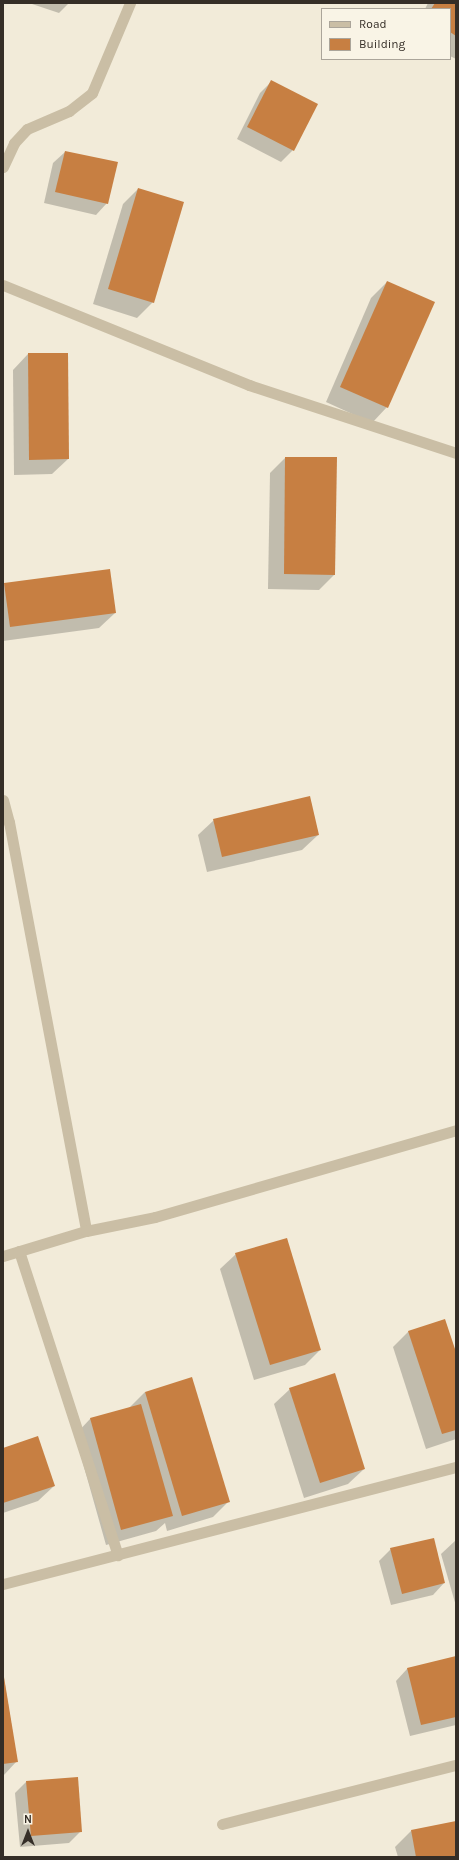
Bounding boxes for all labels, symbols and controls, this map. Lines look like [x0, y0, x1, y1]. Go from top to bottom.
legend [321, 8, 451, 60]
text: Road [359, 17, 387, 31]
text: Building [359, 37, 405, 51]
north arrow [8, 1812, 48, 1852]
text: N [24, 1813, 32, 1826]

